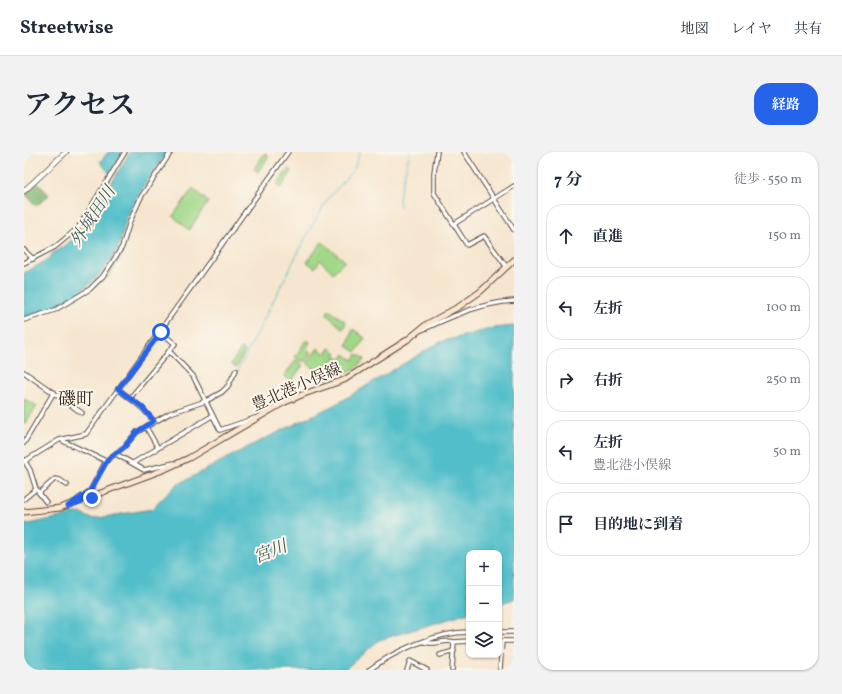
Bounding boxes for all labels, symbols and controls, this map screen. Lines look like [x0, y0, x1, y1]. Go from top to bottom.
text: Streetwise [20, 15, 113, 41]
text: 地図 [681, 20, 709, 39]
text: レイヤ [731, 20, 772, 39]
text: 共有 [794, 20, 822, 39]
button: 経路 [754, 83, 818, 125]
text: アクセス [24, 87, 135, 126]
text: 7 分 [554, 169, 583, 192]
text: 徒歩 · 550 m [734, 171, 802, 189]
water label: 外城田川 [65, 180, 123, 252]
icon: ahead [555, 225, 577, 247]
text: 直進 [593, 227, 623, 248]
text: 150 m [768, 227, 801, 245]
icon: left [555, 297, 577, 319]
text: 左折 [593, 299, 623, 320]
text: 100 m [766, 299, 801, 317]
route start [152, 323, 170, 341]
street label: 豊北港小俣線 [248, 358, 345, 417]
icon: right [555, 369, 577, 391]
text: 右折 [593, 371, 623, 392]
text: 250 m [766, 371, 801, 389]
district label: 磯町 [58, 388, 94, 413]
text: 左折 [593, 433, 623, 454]
icon: left [555, 441, 577, 463]
text: 50 m [773, 443, 801, 461]
text: 豊北港小俣線 [593, 457, 671, 475]
route end [83, 489, 101, 507]
icon: arrive [555, 513, 577, 535]
text: 目的地に到着 [593, 515, 683, 536]
water label: 宮川 [250, 535, 292, 569]
map controls [466, 550, 502, 658]
button: + [466, 550, 502, 586]
button: − [466, 586, 502, 622]
button: layers [466, 622, 502, 658]

